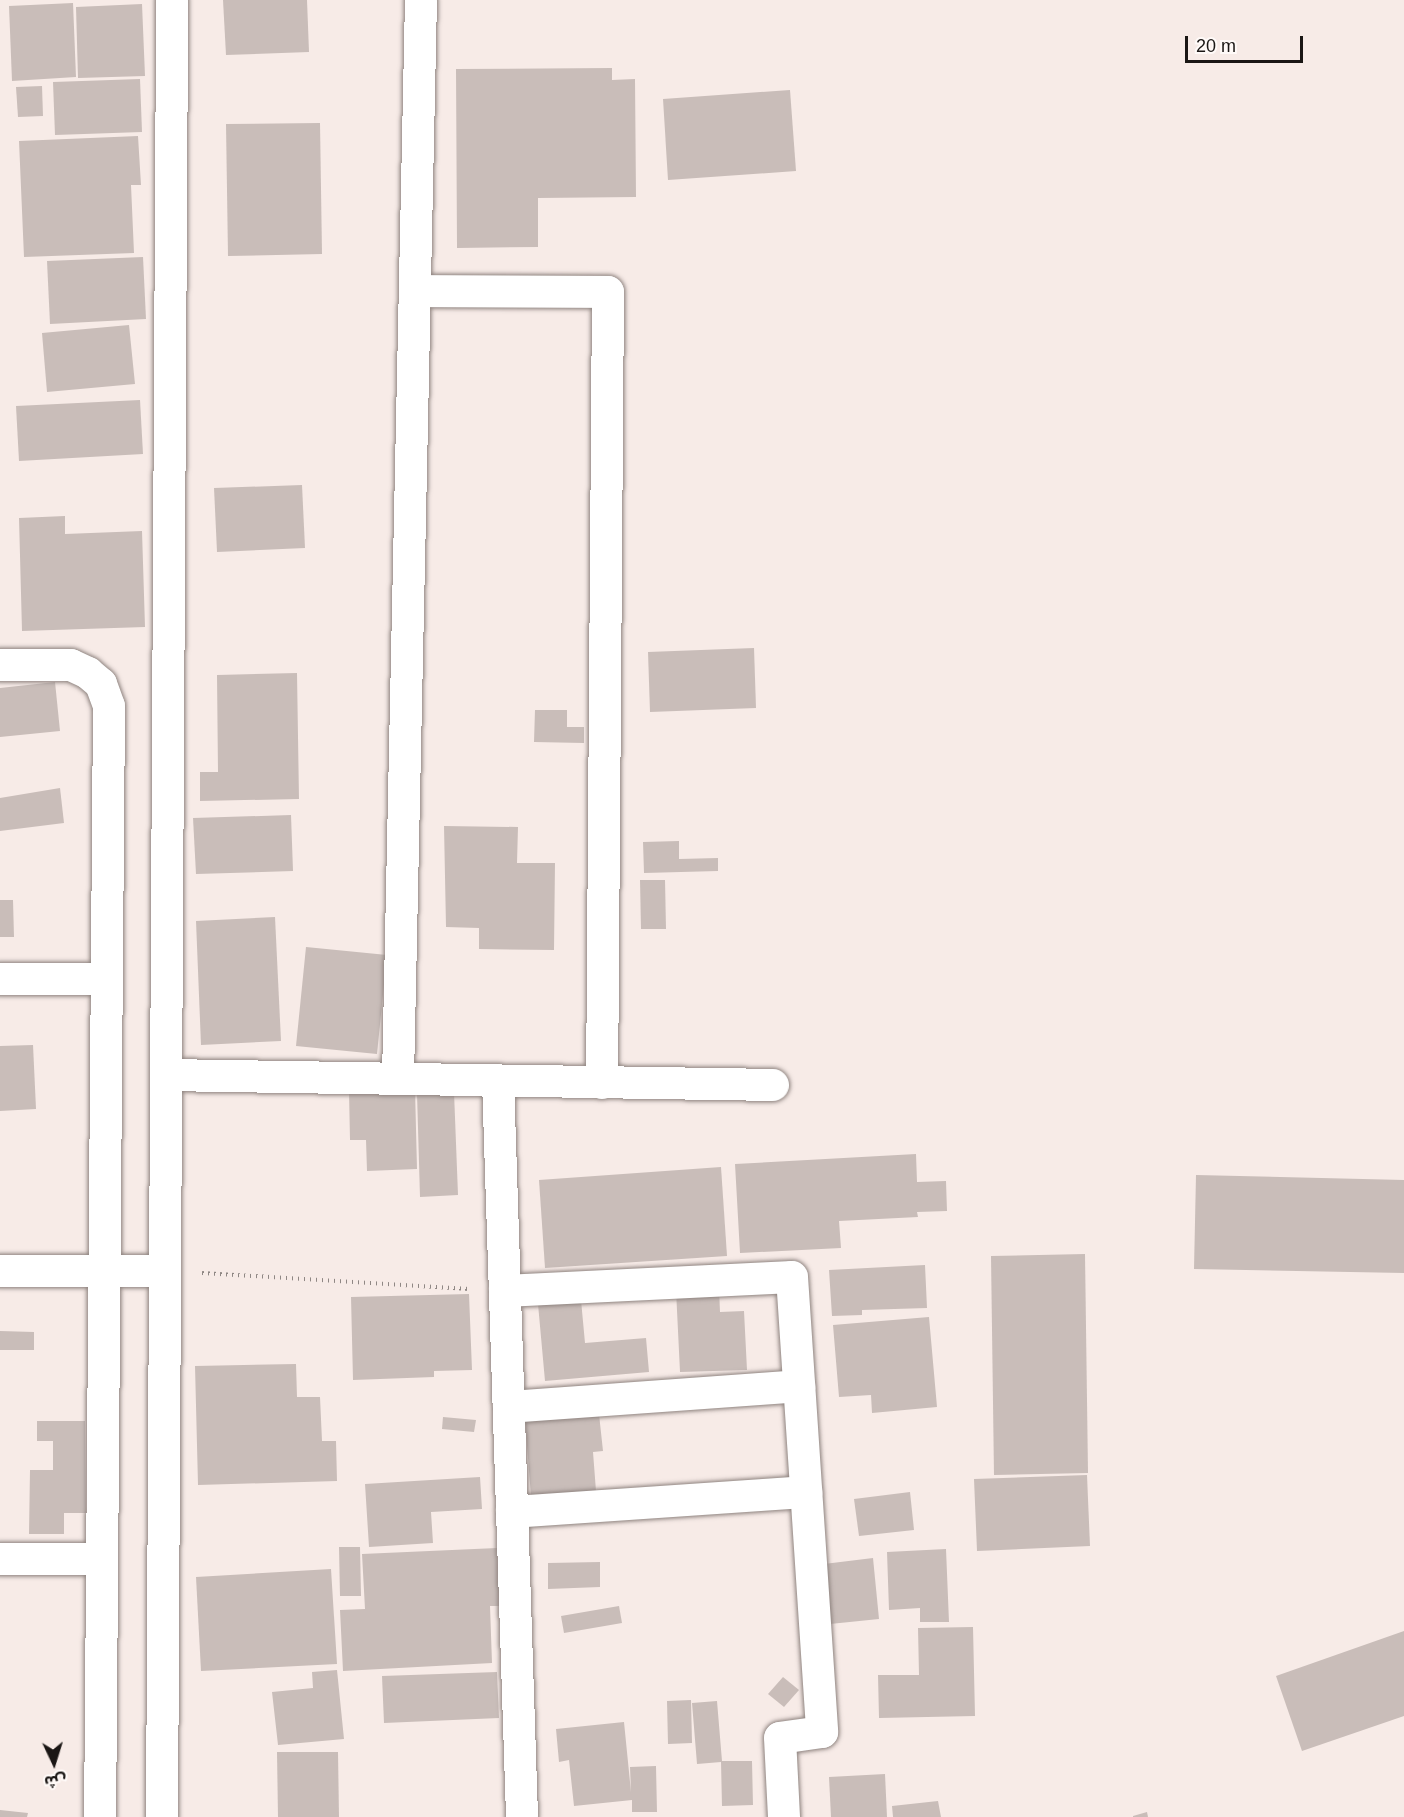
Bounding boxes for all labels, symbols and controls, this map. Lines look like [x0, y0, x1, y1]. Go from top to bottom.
scale bar [1188, 24, 1306, 62]
text: 20 m [1196, 36, 1236, 56]
north arrow [24, 1733, 84, 1793]
text: ش [44, 1772, 67, 1791]

